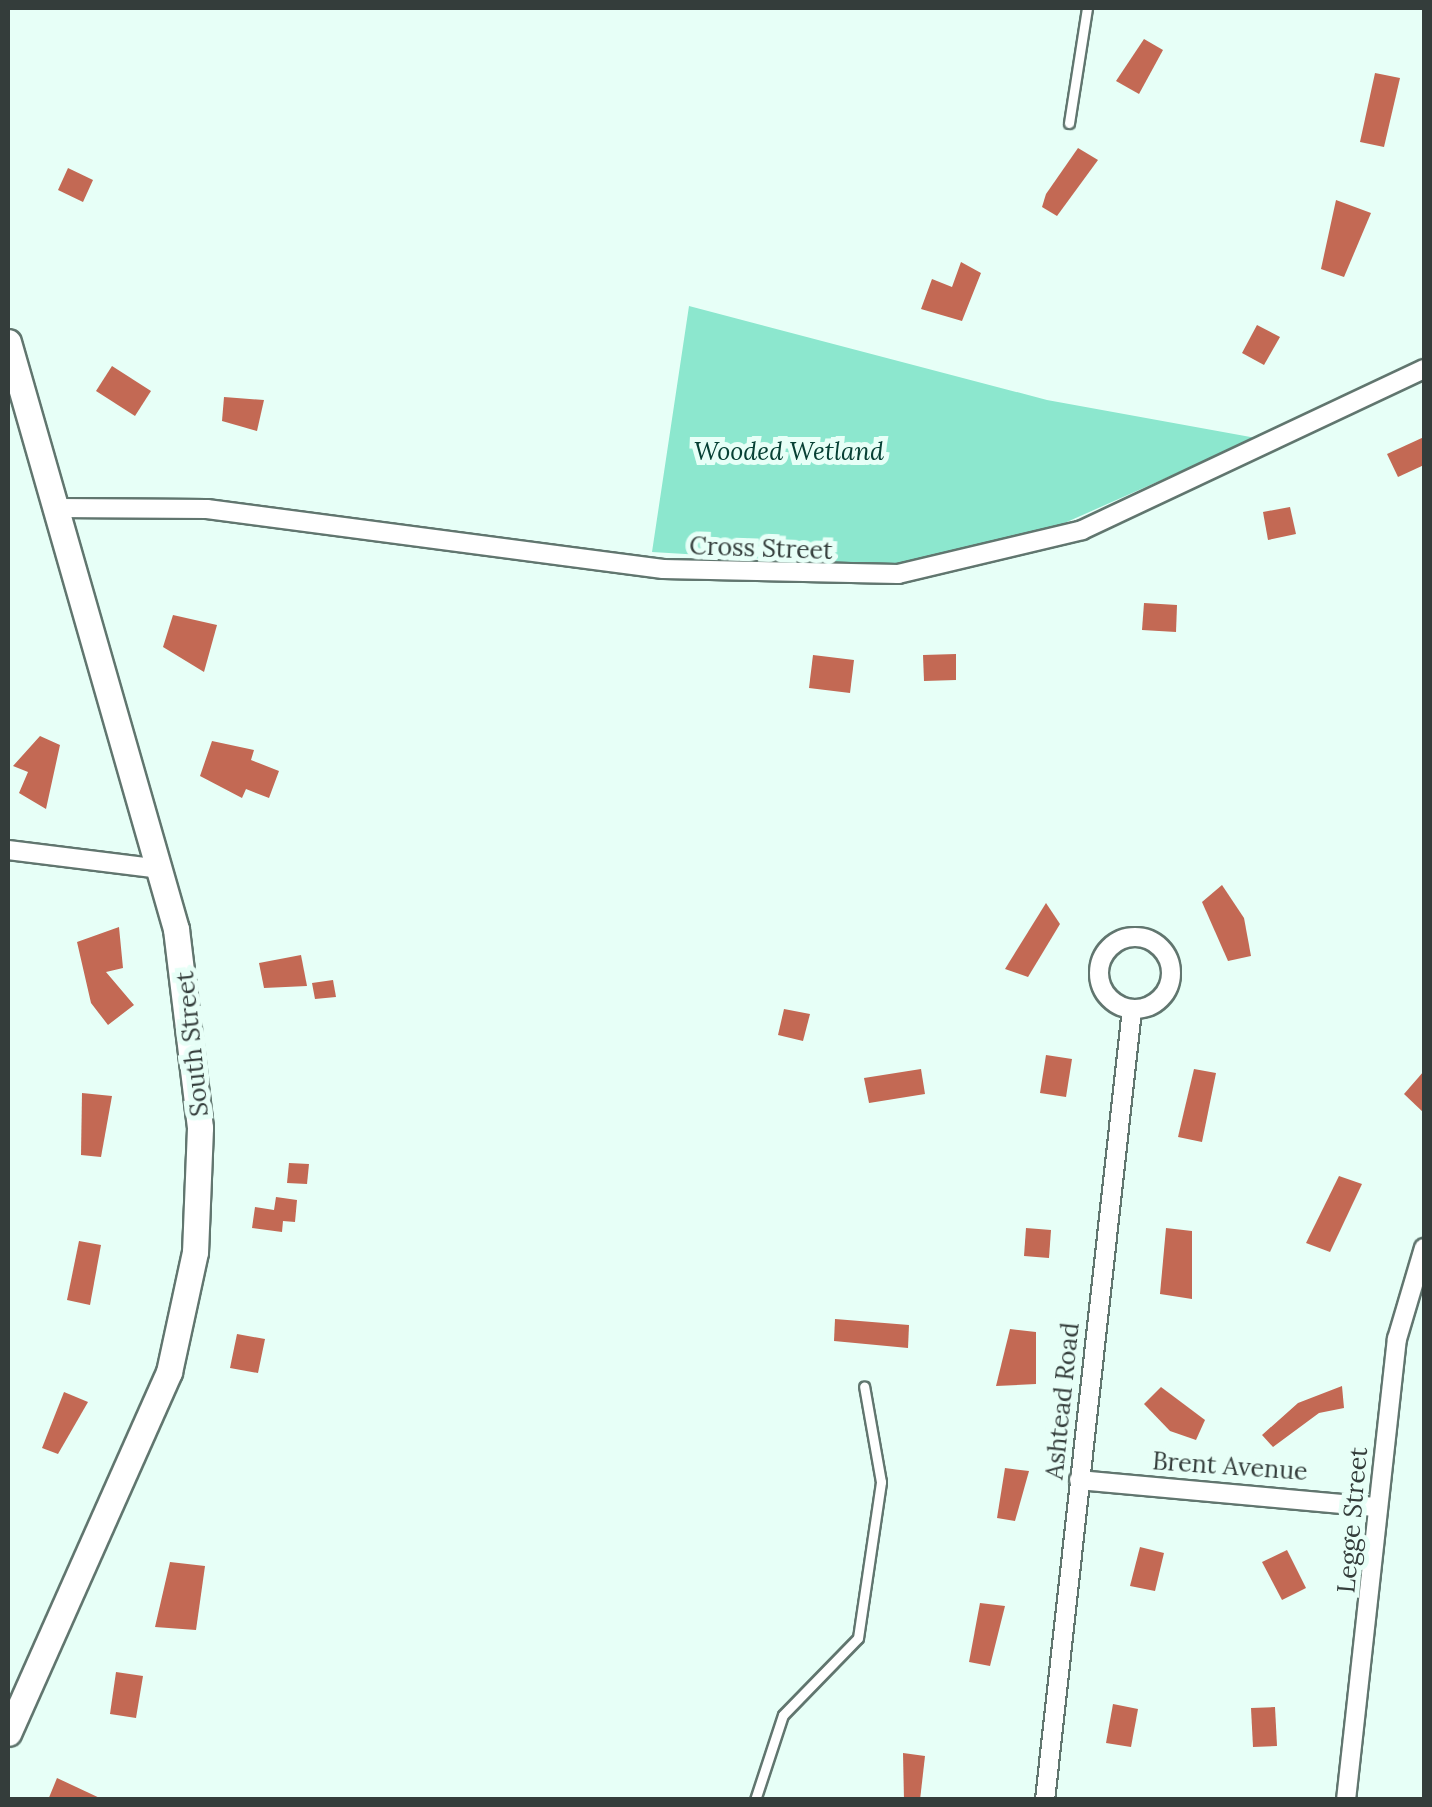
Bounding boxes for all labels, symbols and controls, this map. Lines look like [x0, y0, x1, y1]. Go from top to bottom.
park label: Wooded Wetland [694, 436, 884, 466]
street label: Cross Street [689, 531, 833, 565]
street label: South Street [169, 970, 215, 1118]
street label: Ashtead Road [1039, 1321, 1085, 1481]
street label: Brent Avenue [1151, 1446, 1309, 1486]
street label: Legge Street [1331, 1446, 1373, 1594]

